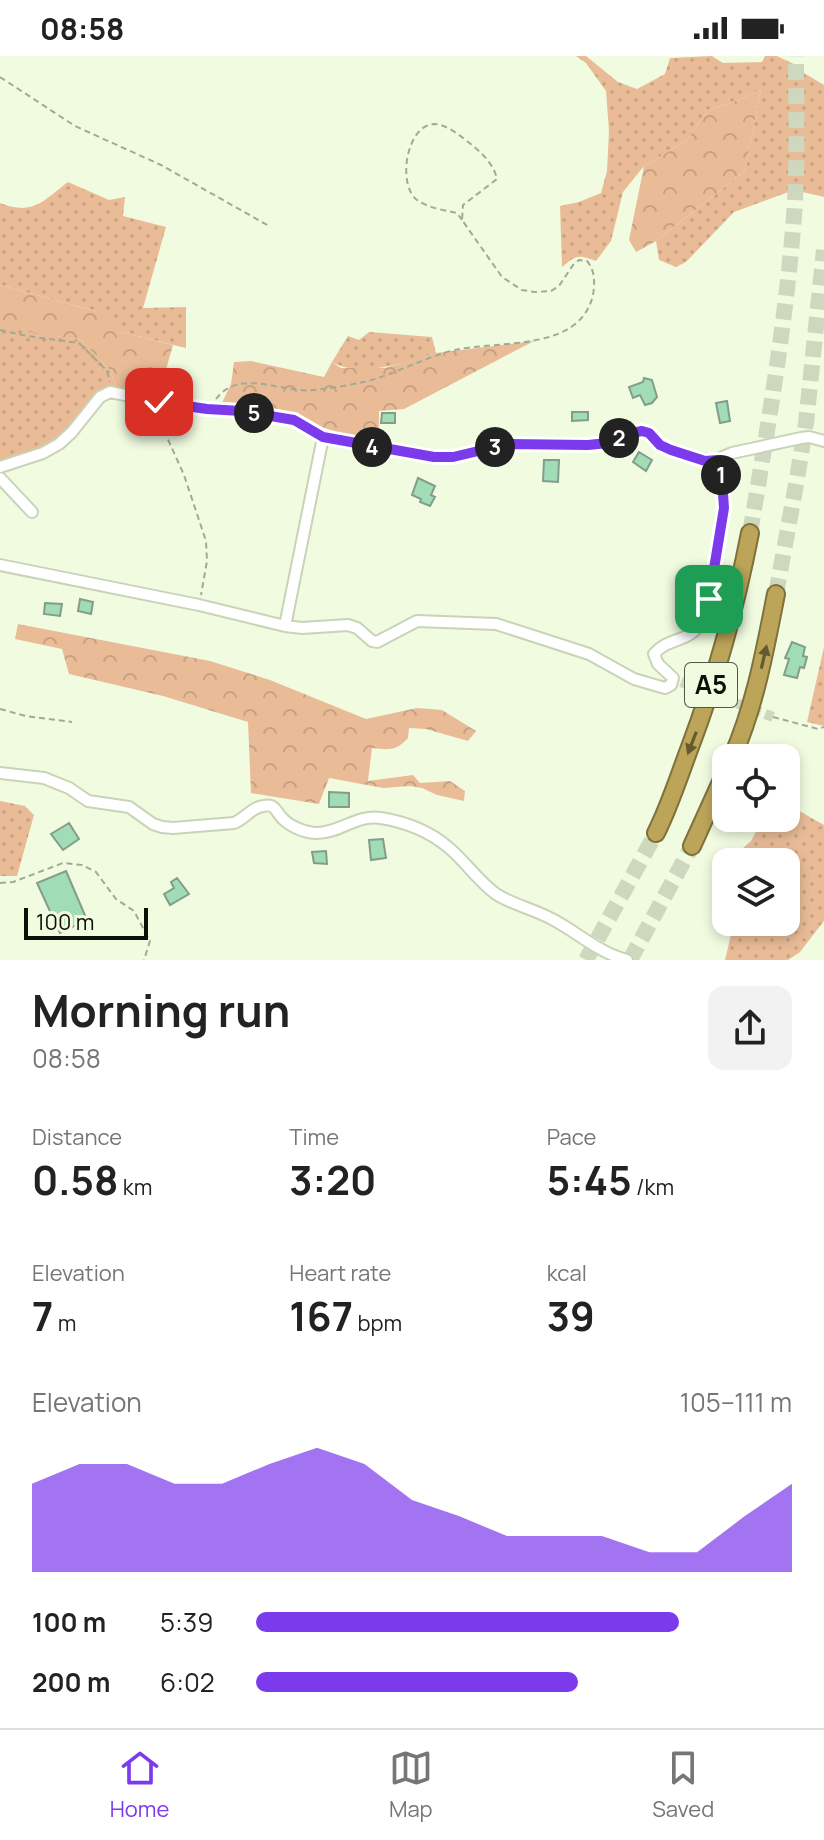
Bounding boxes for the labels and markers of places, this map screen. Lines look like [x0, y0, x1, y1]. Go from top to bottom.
pin [125, 368, 193, 436]
pin: 5 [234, 393, 274, 433]
pin: 2 [599, 418, 639, 458]
pin: 4 [352, 427, 392, 467]
pin: 3 [475, 427, 515, 467]
pin: 1 [701, 455, 741, 495]
pin [675, 565, 743, 633]

